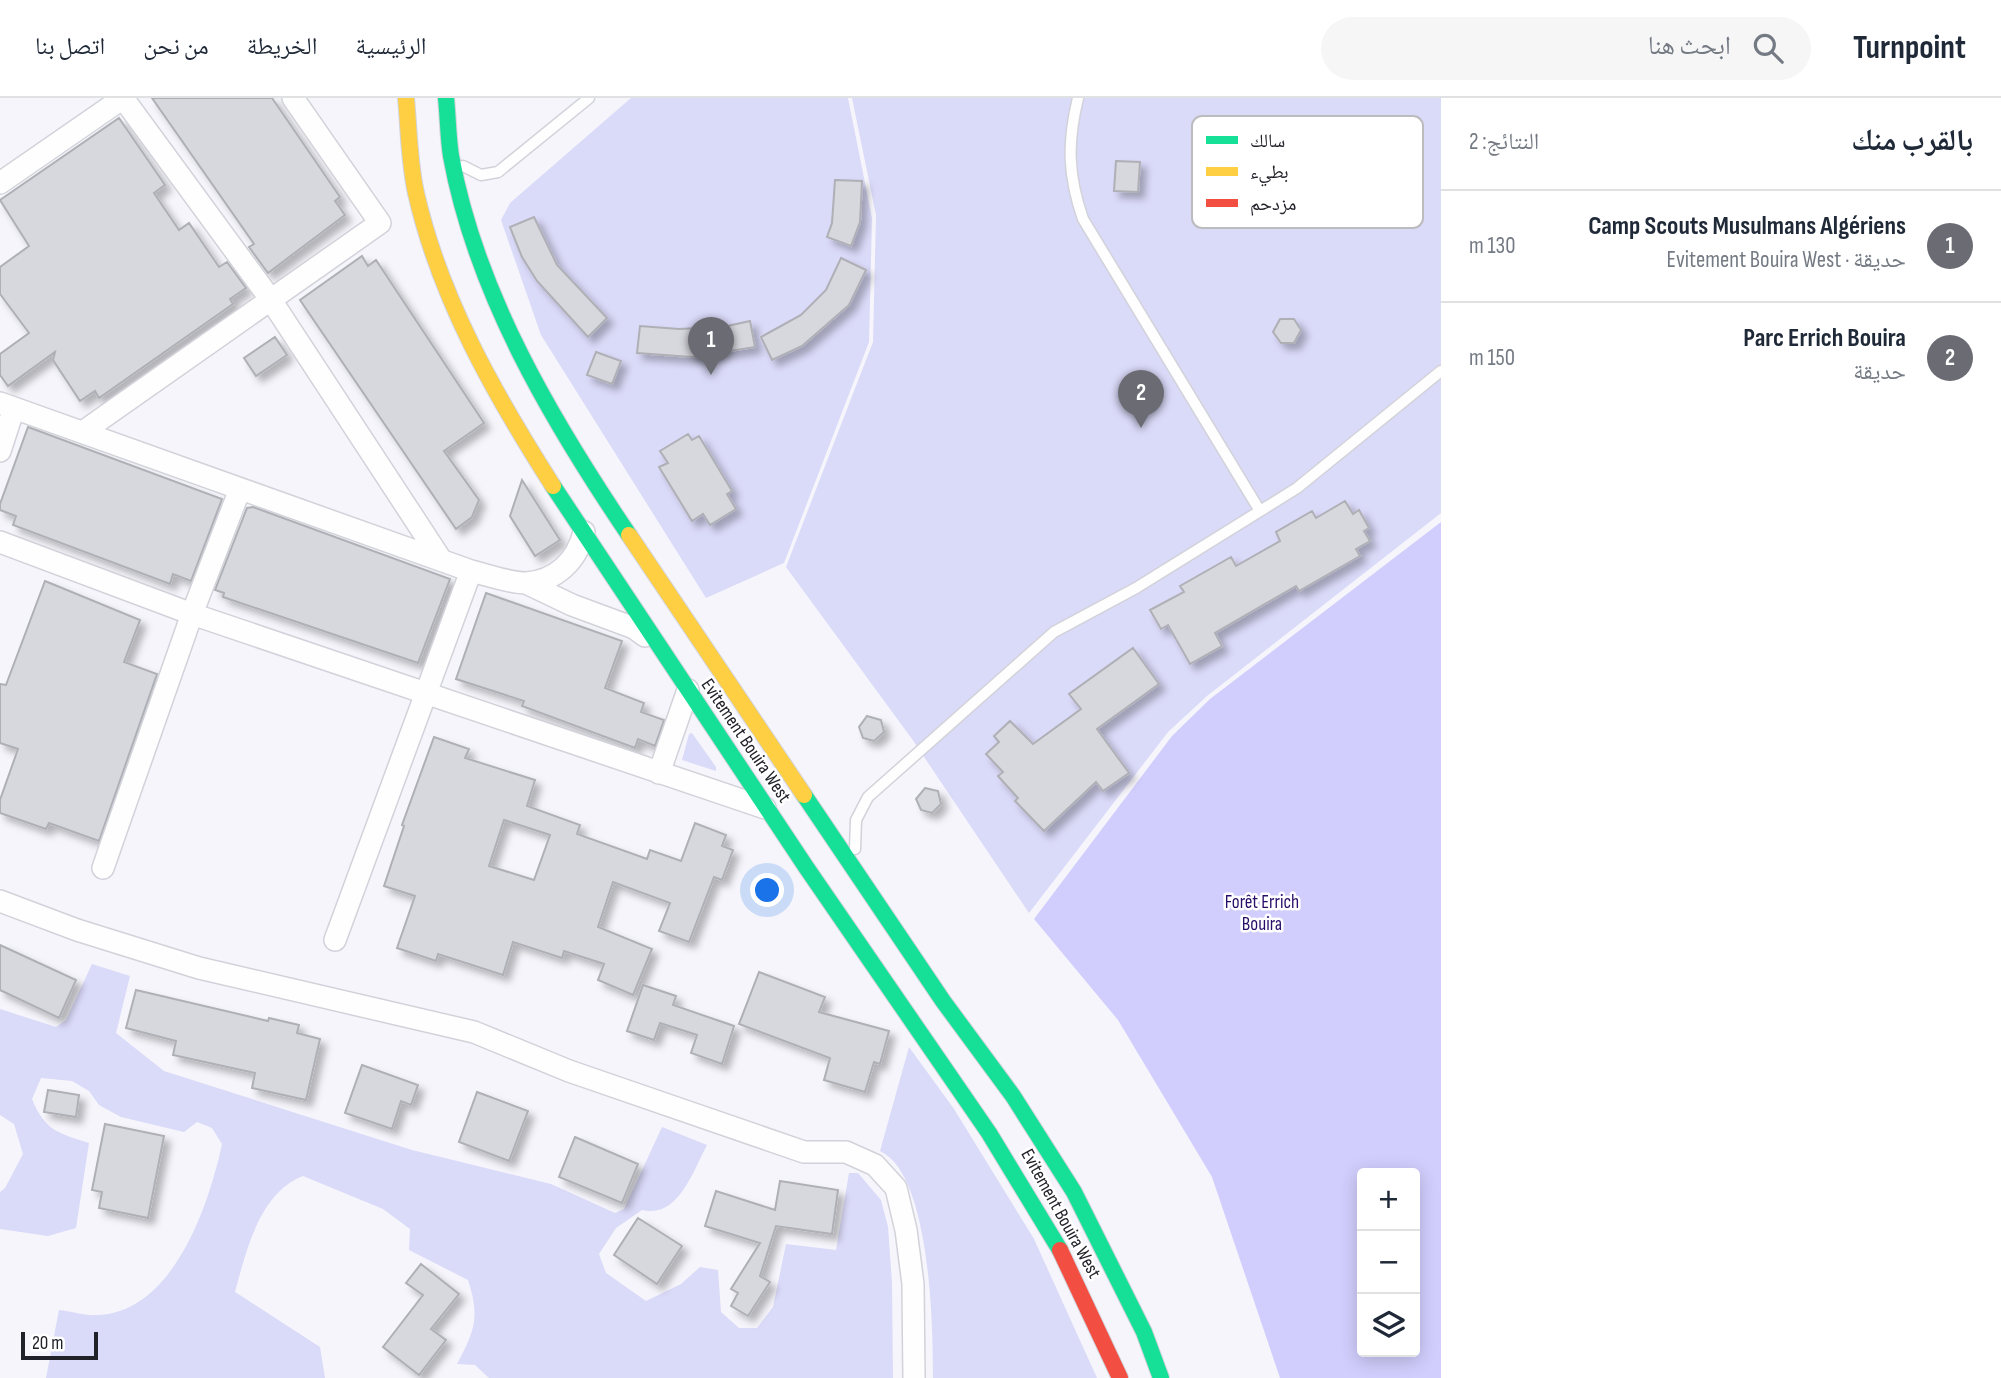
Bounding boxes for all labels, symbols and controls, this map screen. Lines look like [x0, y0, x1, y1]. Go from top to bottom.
search box [1321, 17, 1811, 80]
text: Turnpoint [1853, 28, 1966, 68]
icon: search [1749, 29, 1787, 67]
text: ابحث هنا [1648, 31, 1731, 62]
text: اتصل بنا [35, 32, 105, 61]
text: من نحن [143, 32, 209, 61]
text: الخريطة [247, 32, 317, 61]
text: الرئيسية [355, 32, 427, 61]
legend [1192, 116, 1423, 228]
text: بالقرب منك [1851, 123, 1973, 159]
text: النتائج: 2 [1469, 128, 1539, 156]
text: سالك [1250, 130, 1285, 153]
text: بطيء [1250, 161, 1289, 187]
text: مزدحم [1250, 193, 1296, 216]
text: Camp Scouts Musulmans Algériens [1588, 211, 1906, 242]
text: 130 m [1469, 232, 1515, 260]
text: 1 [1945, 232, 1955, 260]
text: حديقة · Evitement Bouira West [1666, 246, 1906, 274]
pin: 1 [688, 317, 734, 375]
text: Parc Errich Bouira [1743, 323, 1906, 354]
text: 150 m [1469, 344, 1515, 372]
text: 2 [1945, 344, 1955, 372]
text: حديقة [1853, 358, 1906, 386]
pin: 2 [1118, 370, 1164, 428]
street label: Evitement Bouira West [696, 675, 796, 807]
your location [750, 873, 784, 907]
park label: Forêt Errich Bouira [1225, 891, 1299, 936]
street label: Evitement Bouira West [1016, 1145, 1106, 1283]
map controls [1357, 1168, 1420, 1357]
button: + [1357, 1168, 1420, 1231]
button: − [1357, 1231, 1420, 1294]
button: layers [1357, 1294, 1420, 1357]
scale bar [21, 1329, 98, 1361]
text: 20 m [32, 1332, 64, 1355]

